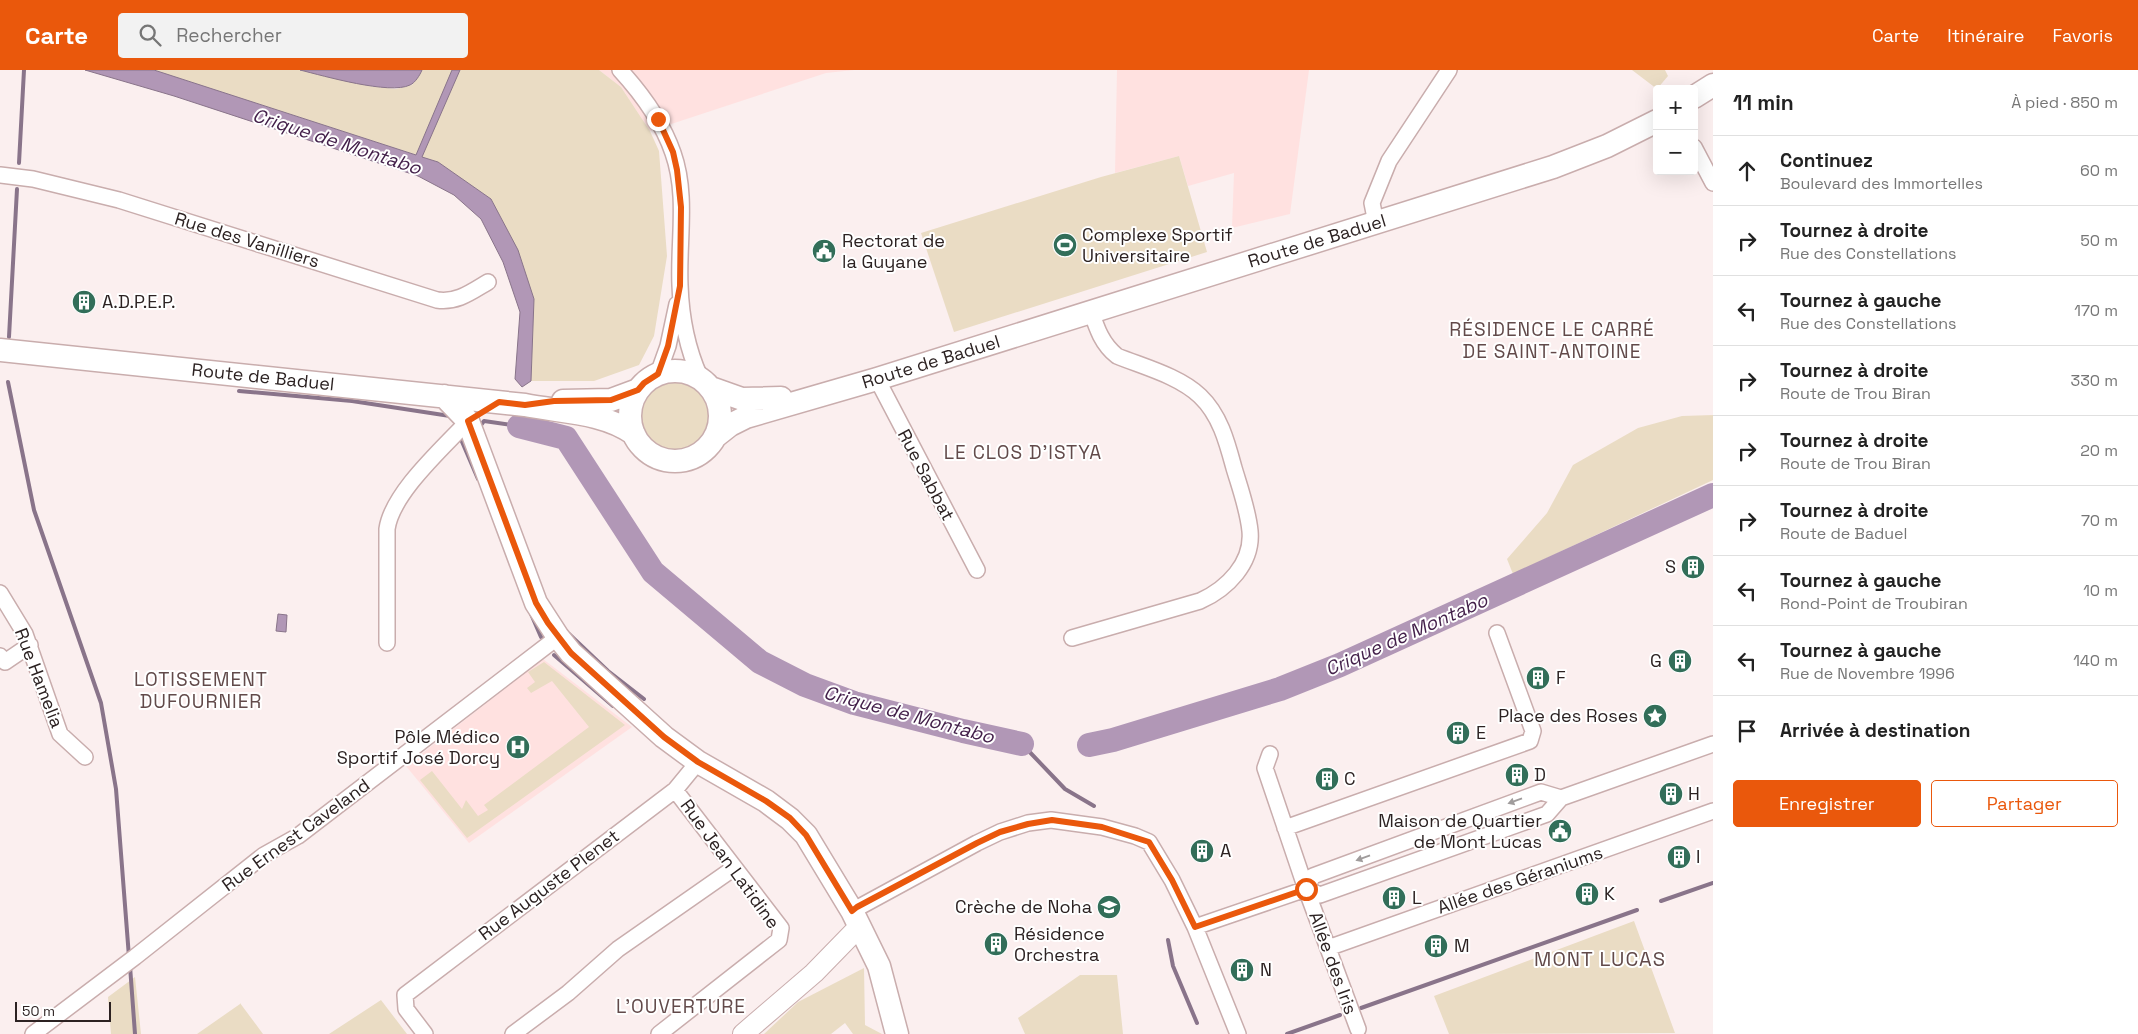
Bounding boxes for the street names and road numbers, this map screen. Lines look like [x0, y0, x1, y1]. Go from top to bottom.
street label: Rue des Vanilliers [172, 207, 322, 272]
street label: Route de Baduel [1245, 209, 1389, 272]
street label: Route de Baduel [859, 330, 1003, 393]
street label: Route de Baduel [191, 358, 336, 395]
street label: Rue Sabbat [893, 425, 960, 524]
street label: Rue Hamelia [10, 625, 69, 731]
street label: Rue Ernest Caveland [217, 773, 374, 896]
street label: Rue Jean Latidine [676, 794, 785, 933]
street label: Rue Auguste Plenet [474, 824, 624, 945]
street label: Allée des Géraniums [1434, 840, 1605, 919]
street label: Allée des Iris [1304, 908, 1363, 1017]

